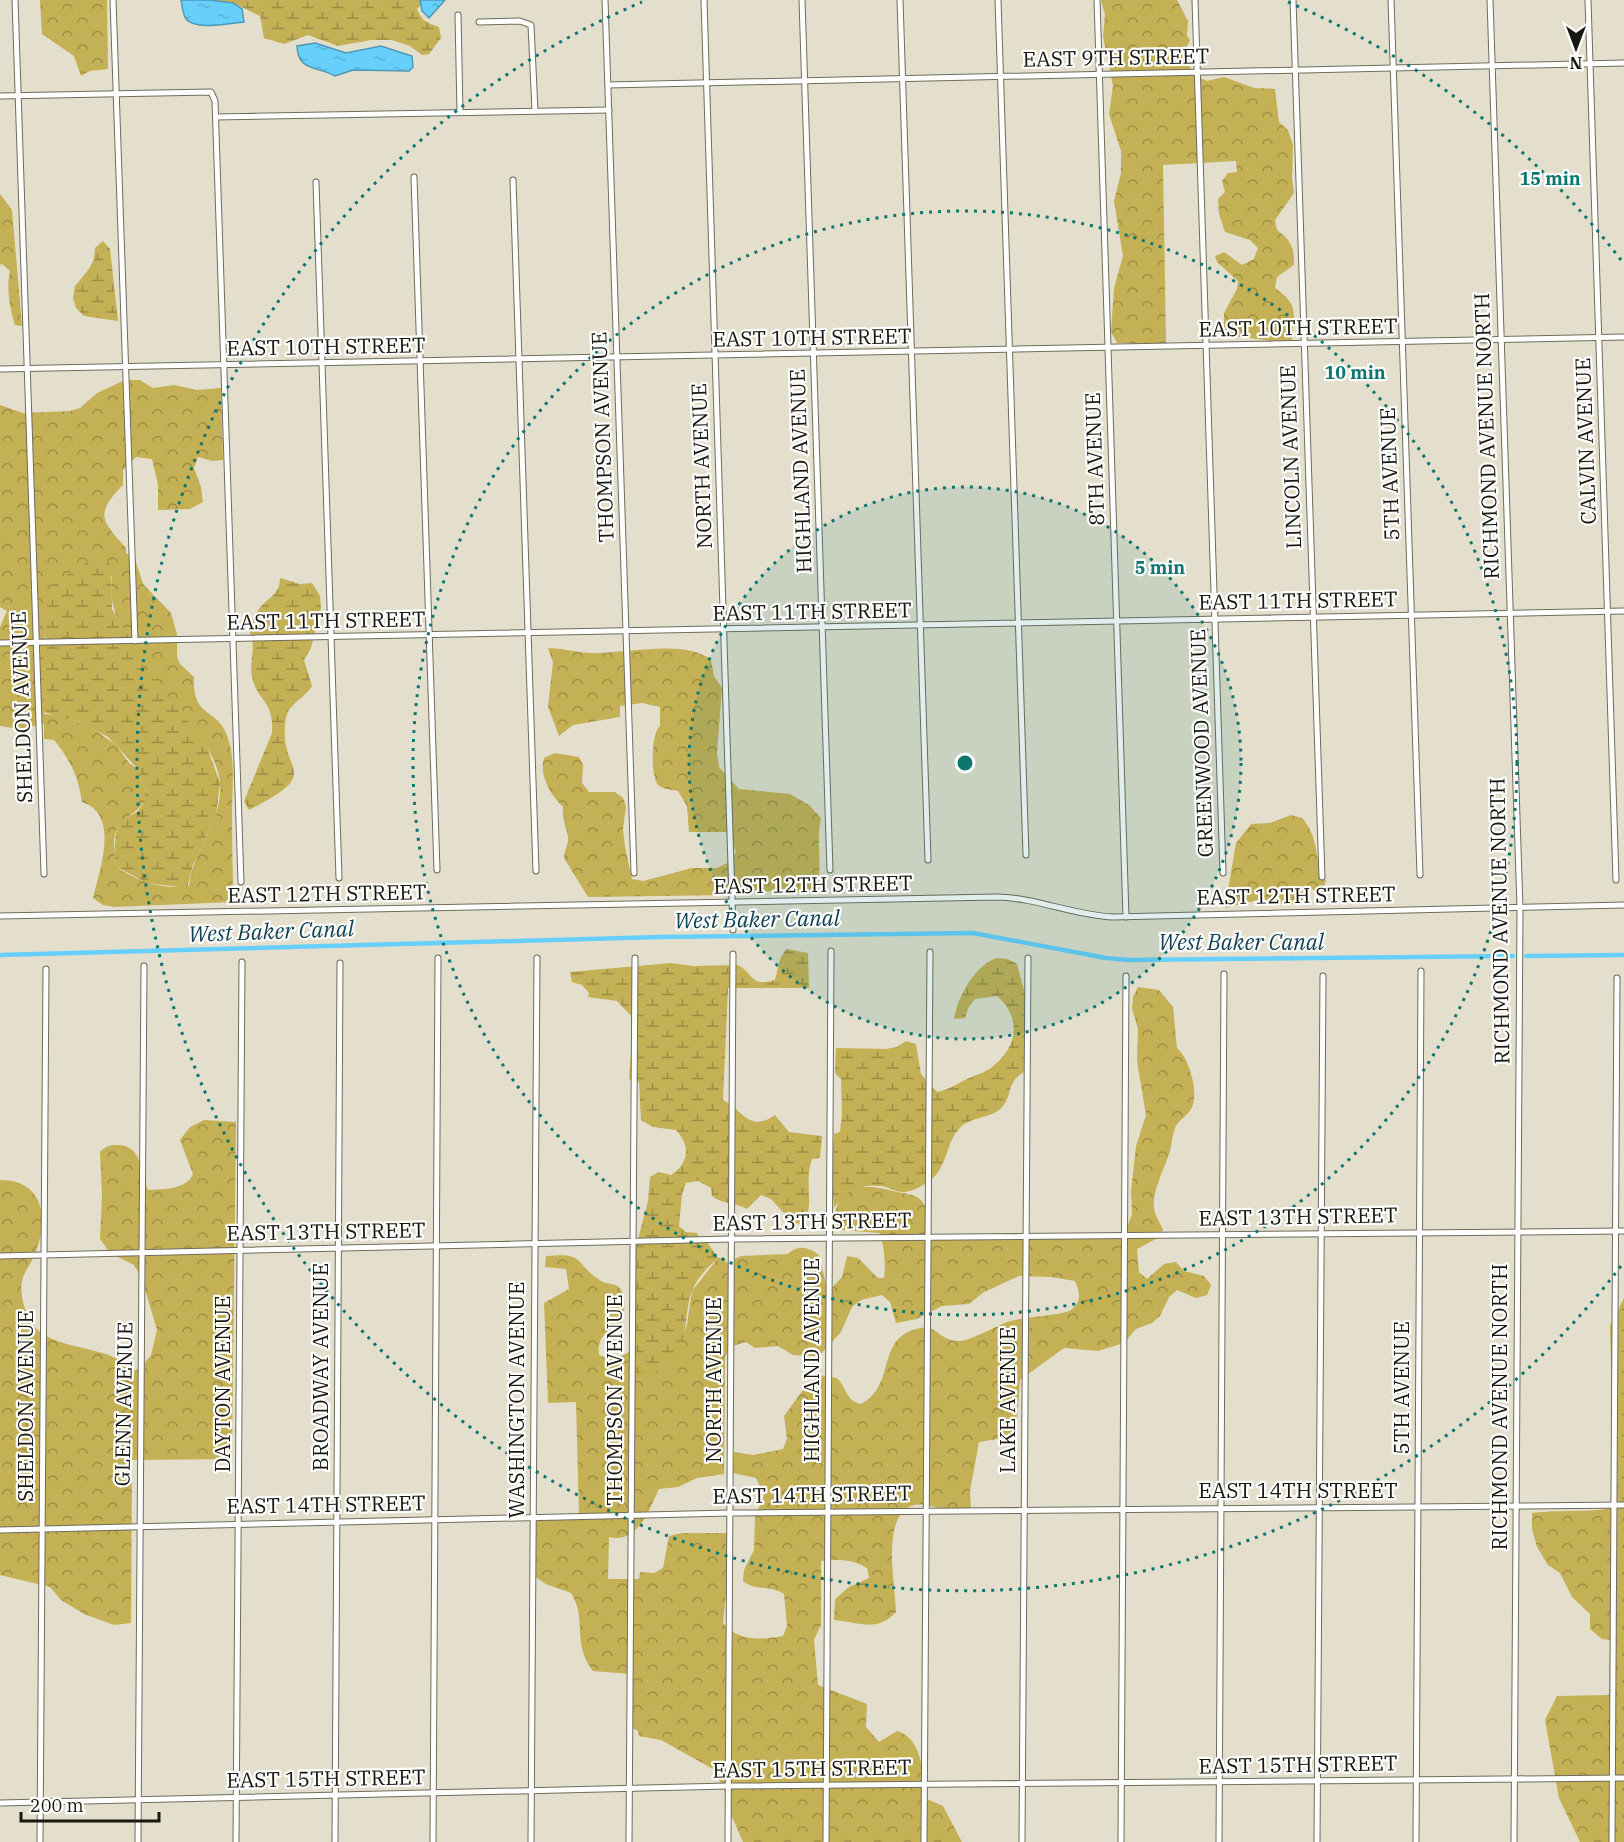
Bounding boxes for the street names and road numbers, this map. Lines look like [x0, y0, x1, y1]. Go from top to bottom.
street label: EAST 9TH STREET [1022, 41, 1210, 73]
street label: RICHMOND AVENUE NORTH [1467, 292, 1505, 580]
street label: EAST 10TH STREET [1198, 311, 1398, 343]
street label: EAST 10TH STREET [712, 321, 912, 353]
street label: EAST 10TH STREET [226, 330, 426, 362]
street label: THOMPSON AVENUE [584, 331, 620, 543]
street label: CALVIN AVENUE [1568, 357, 1602, 525]
street label: LINCOLN AVENUE [1273, 365, 1307, 550]
street label: HIGHLAND AVENUE [782, 368, 818, 574]
street label: NORTH AVENUE [684, 383, 718, 550]
street label: 8TH AVENUE [1078, 392, 1110, 526]
street label: 5TH AVENUE [1373, 407, 1405, 541]
street label: EAST 11TH STREET [1198, 584, 1398, 616]
street label: EAST 11TH STREET [712, 595, 912, 627]
street label: EAST 11TH STREET [226, 604, 426, 636]
street label: SHELDON AVENUE [4, 611, 38, 804]
street label: GREENWOOD AVENUE [1183, 628, 1219, 858]
street label: RICHMOND AVENUE NORTH [1482, 777, 1516, 1065]
street label: EAST 12TH STREET [713, 868, 913, 900]
street label: EAST 12TH STREET [227, 877, 427, 909]
street label: EAST 12TH STREET [1196, 879, 1396, 911]
street label: EAST 13TH STREET [1198, 1200, 1398, 1232]
street label: EAST 13TH STREET [712, 1205, 912, 1237]
street label: EAST 13TH STREET [226, 1215, 426, 1247]
street label: HIGHLAND AVENUE [797, 1258, 825, 1462]
street label: BROADWAY AVENUE [306, 1263, 334, 1471]
street label: RICHMOND AVENUE NORTH [1485, 1264, 1513, 1551]
street label: WASHINGTON AVENUE [502, 1282, 530, 1518]
street label: THOMPSON AVENUE [600, 1294, 628, 1506]
street label: DAYTON AVENUE [208, 1296, 236, 1472]
street label: NORTH AVENUE [699, 1297, 727, 1463]
street label: SHELDON AVENUE [11, 1310, 39, 1502]
street label: GLENN AVENUE [108, 1321, 138, 1487]
street label: 5TH AVENUE [1387, 1321, 1415, 1455]
street label: LAKE AVENUE [993, 1327, 1021, 1473]
street label: EAST 14TH STREET [1198, 1476, 1398, 1504]
street label: EAST 14TH STREET [712, 1478, 912, 1510]
street label: EAST 14TH STREET [226, 1488, 426, 1520]
street label: EAST 15TH STREET [1198, 1748, 1398, 1780]
street label: EAST 15TH STREET [712, 1752, 912, 1784]
street label: EAST 15TH STREET [226, 1762, 426, 1794]

